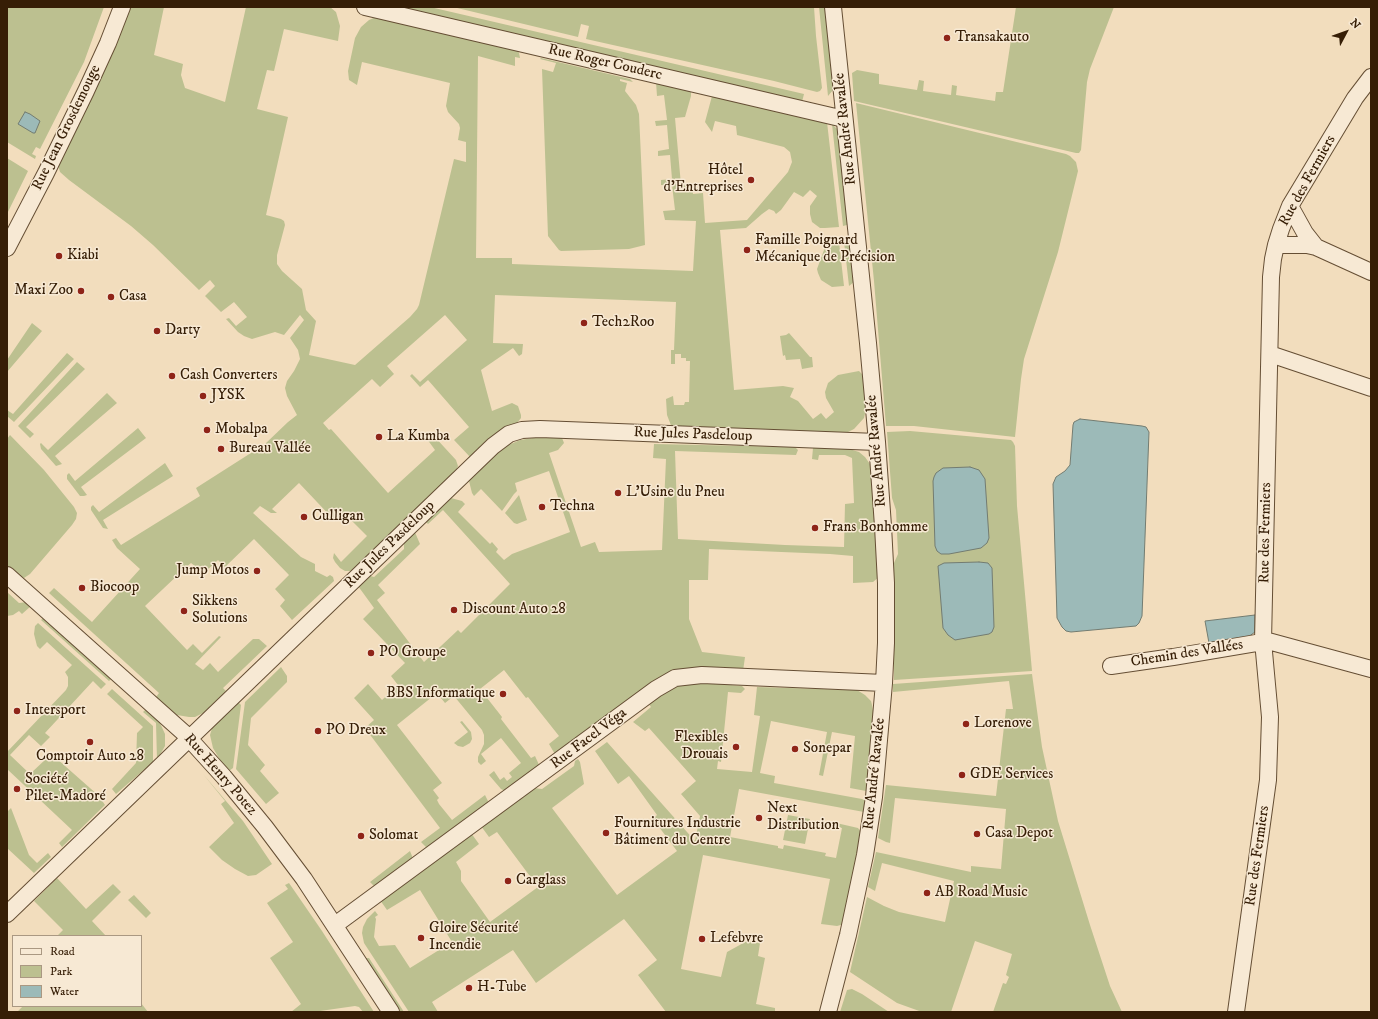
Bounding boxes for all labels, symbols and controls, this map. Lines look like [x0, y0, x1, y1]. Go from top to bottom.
north arrow [1326, 12, 1366, 52]
text: N [1347, 16, 1363, 32]
place label: Transakauto [955, 29, 1029, 47]
marker: Transakauto [942, 33, 952, 43]
street label: Rue Roger Couderc [546, 41, 664, 85]
street label: Rue Jean Grosdemouge [29, 62, 105, 194]
street label: Rue André Ravalée [831, 72, 861, 186]
street label: Rue des Fermiers [1276, 132, 1340, 230]
place label: Hôtel d'Entreprises [664, 162, 743, 197]
marker: Hôtel d'Entreprises [746, 175, 756, 185]
place label: Famille Poignard Mécanique de Précision [755, 232, 895, 267]
marker: Famille Poignard Mécanique de Précision [742, 245, 752, 255]
place label: Kiabi [67, 247, 99, 265]
marker: Kiabi [54, 251, 64, 261]
place label: Maxi Zoo [14, 282, 73, 300]
marker: Maxi Zoo [76, 286, 86, 296]
place label: Casa [119, 288, 147, 306]
marker: Casa [106, 292, 116, 302]
place label: Tech2Roo [592, 314, 654, 332]
marker: Tech2Roo [579, 318, 589, 328]
place label: Darty [165, 322, 200, 340]
marker: Darty [152, 326, 162, 336]
place label: Cash Converters [180, 367, 277, 385]
marker: Cash Converters [167, 371, 177, 381]
place label: JYSK [211, 387, 245, 405]
marker: JYSK [198, 391, 208, 401]
street label: Rue André Ravalée [863, 394, 891, 508]
place label: Mobalpa [215, 421, 268, 439]
street label: Rue Jules Pasdeloup [633, 424, 753, 446]
marker: Mobalpa [202, 425, 212, 435]
place label: La Kumba [387, 428, 450, 446]
marker: La Kumba [374, 432, 384, 442]
place label: Bureau Vallée [229, 440, 311, 458]
marker: Bureau Vallée [216, 444, 226, 454]
street label: Rue des Fermiers [1256, 482, 1276, 584]
place label: L'Usine du Pneu [626, 484, 725, 502]
marker: L'Usine du Pneu [613, 488, 623, 498]
street label: Rue Jules Pasdeloup [341, 497, 439, 593]
place label: Techna [550, 498, 595, 516]
marker: Techna [537, 502, 547, 512]
place label: Culligan [312, 508, 364, 526]
marker: Culligan [299, 512, 309, 522]
place label: Frans Bonhomme [823, 519, 928, 537]
marker: Frans Bonhomme [810, 523, 820, 533]
place label: Jump Motos [176, 562, 249, 580]
marker: Jump Motos [252, 566, 262, 576]
place label: Biocoop [90, 579, 139, 597]
marker: Biocoop [77, 583, 87, 593]
place label: Sikkens Solutions [192, 593, 248, 628]
place label: Discount Auto 28 [462, 601, 566, 619]
marker: Discount Auto 28 [449, 605, 459, 615]
marker: Sikkens Solutions [179, 606, 189, 616]
street label: Chemin des Vallées [1130, 636, 1244, 672]
place label: PO Groupe [379, 644, 446, 662]
marker: PO Groupe [366, 648, 376, 658]
place label: BBS Informatique [386, 685, 495, 703]
marker: BBS Informatique [498, 689, 508, 699]
place label: Intersport [25, 702, 86, 720]
street label: Rue Facel Véga [547, 705, 631, 773]
marker: Intersport [12, 706, 22, 716]
place label: Lorenove [974, 715, 1032, 733]
street label: Rue André Ravalée [860, 717, 890, 831]
marker: Lorenove [961, 719, 971, 729]
place label: PO Dreux [326, 722, 386, 740]
marker: PO Dreux [313, 726, 323, 736]
place label: Flexibles Drouais [674, 729, 728, 764]
street label: Rue Henry Potez [180, 731, 260, 819]
marker: Comptoir Auto 28 [85, 737, 95, 747]
place label: Sonepar [803, 740, 852, 758]
marker: Flexibles Drouais [731, 742, 741, 752]
marker: Sonepar [790, 744, 800, 754]
place label: Comptoir Auto 28 [36, 748, 144, 766]
place label: GDE Services [970, 766, 1053, 784]
marker: GDE Services [957, 770, 967, 780]
place label: Société Pilet-Madoré [25, 771, 106, 806]
marker: Société Pilet-Madoré [12, 784, 22, 794]
place label: Next Distribution [767, 800, 839, 835]
street label: Rue des Fermiers [1242, 805, 1274, 907]
marker: Next Distribution [754, 813, 764, 823]
place label: Fournitures Industrie Bâtiment du Centre [614, 815, 741, 850]
place label: Casa Depot [985, 825, 1053, 843]
place label: Solomat [369, 827, 418, 845]
marker: Fournitures Industrie Bâtiment du Centre [601, 828, 611, 838]
marker: Casa Depot [972, 829, 982, 839]
marker: Solomat [356, 831, 366, 841]
place label: Carglass [516, 872, 566, 890]
marker: Carglass [503, 876, 513, 886]
place label: AB Road Music [935, 884, 1028, 902]
marker: AB Road Music [922, 888, 932, 898]
place label: Gloire Sécurité Incendie [429, 920, 518, 955]
place label: Lefebvre [710, 930, 763, 948]
marker: Gloire Sécurité Incendie [416, 933, 426, 943]
marker: Lefebvre [697, 934, 707, 944]
legend [12, 935, 142, 1007]
text: Road [50, 944, 75, 959]
text: Park [50, 964, 72, 979]
place label: H-Tube [477, 979, 526, 997]
marker: H-Tube [464, 983, 474, 993]
text: Water [50, 984, 79, 999]

